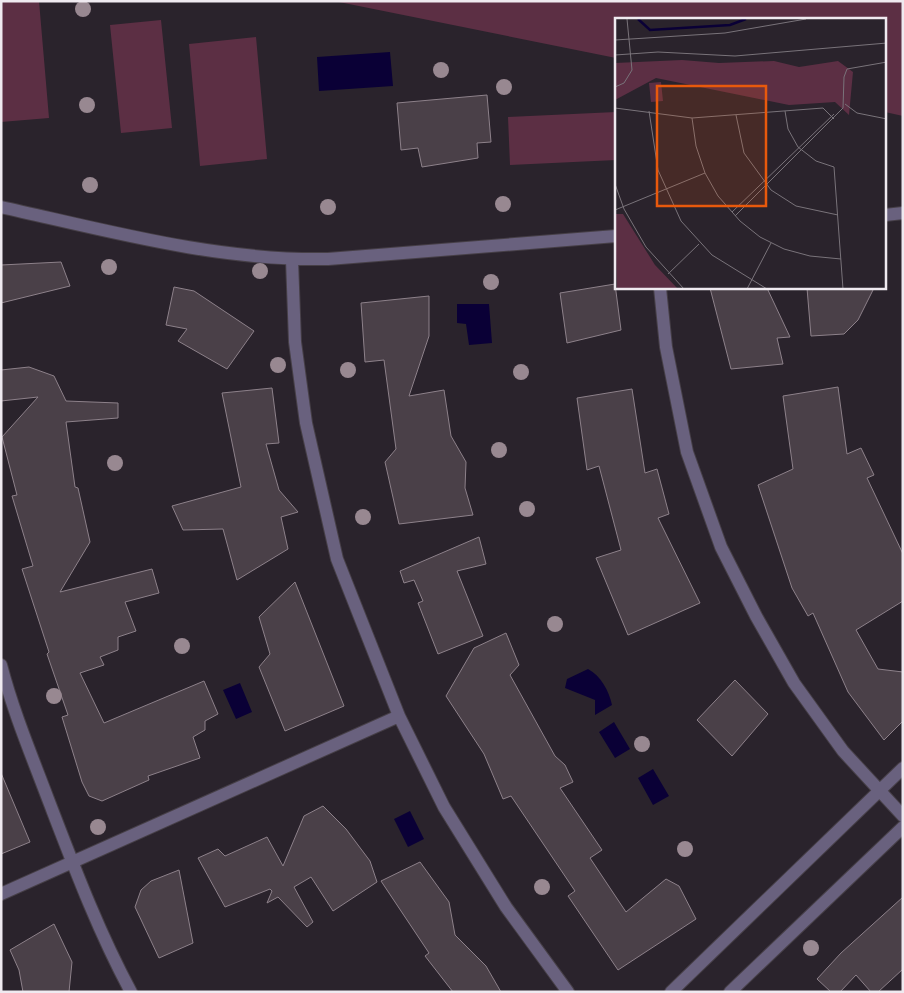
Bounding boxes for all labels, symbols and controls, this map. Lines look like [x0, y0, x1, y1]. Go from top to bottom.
inset map [615, 18, 886, 289]

